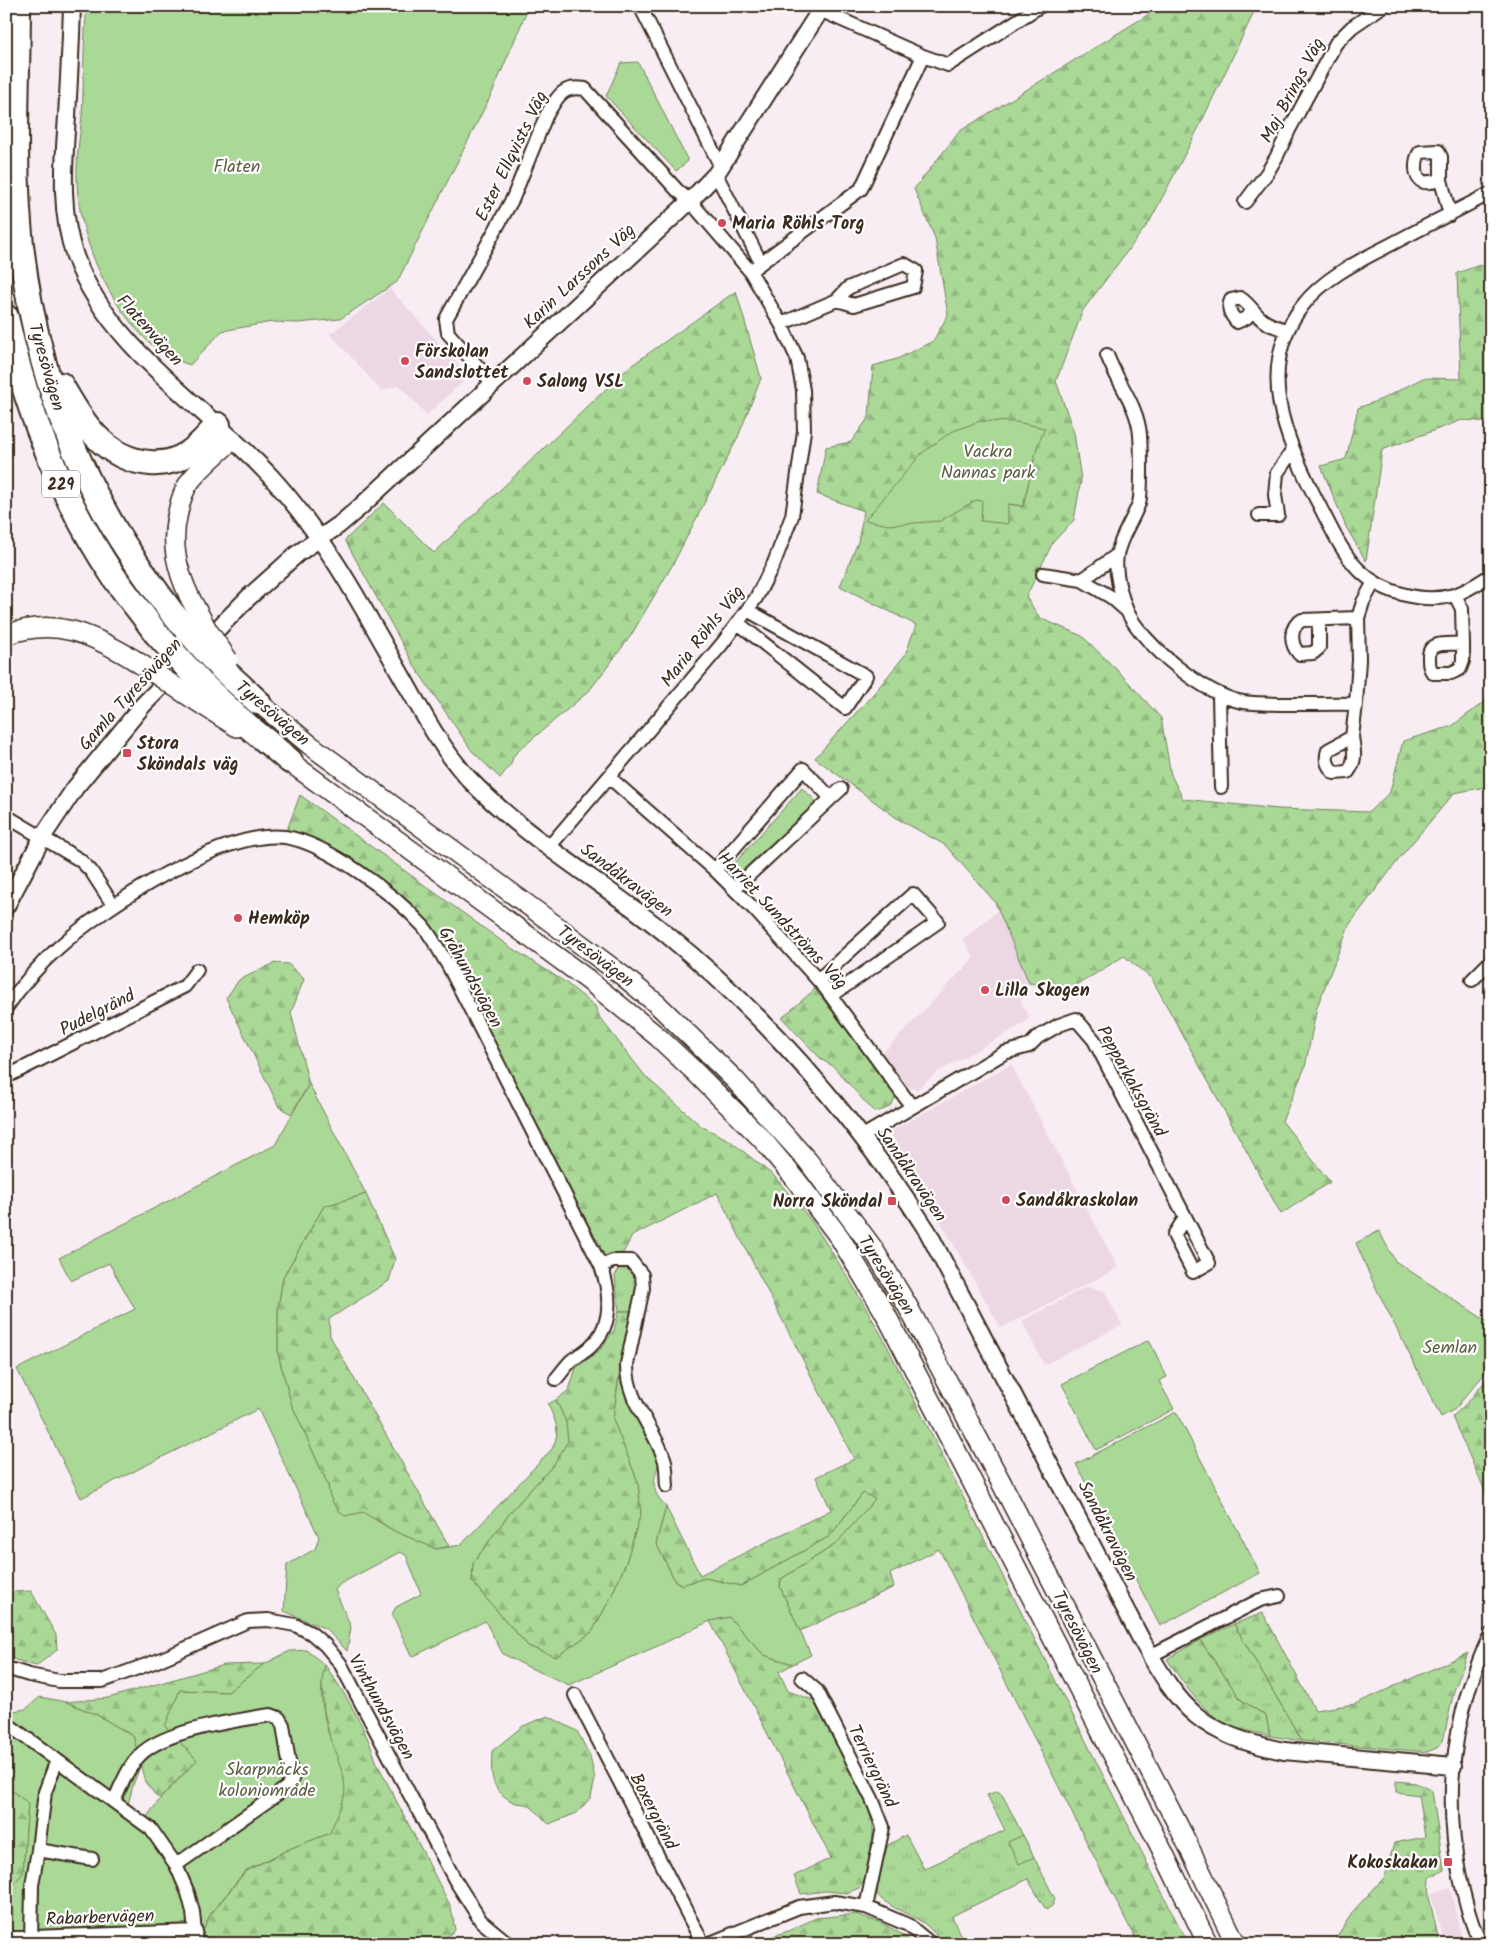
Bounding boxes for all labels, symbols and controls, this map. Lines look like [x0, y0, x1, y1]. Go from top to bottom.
street label: Maj Brings Väg [1253, 33, 1333, 149]
street label: Ester Ellqvists Väg [468, 86, 557, 227]
park label: Flaten [214, 153, 260, 182]
place label: Maria Röhls Torg [732, 210, 864, 239]
street label: Karin Larssons Väg [517, 217, 643, 337]
marker: Maria Röhls Torg [716, 217, 728, 229]
street label: Flatenvägen [108, 288, 190, 374]
street label: Tyresövägen [19, 320, 72, 415]
place label: Förskolan Sandslottet [415, 338, 509, 388]
marker: Förskolan Sandslottet [399, 355, 411, 367]
place label: Salong VSL [537, 368, 624, 397]
marker: Salong VSL [521, 375, 533, 387]
park label: Vackra Nannas park [941, 438, 1036, 488]
road number: 229 [42, 470, 80, 498]
street label: Maria Röhls Väg [654, 580, 752, 694]
street label: Gamla Tyresövägen [72, 632, 190, 758]
street label: Tyresövägen [228, 674, 316, 754]
place label: Stora Sköndals väg [137, 730, 239, 780]
marker: Stora Sköndals väg [121, 747, 133, 759]
street label: Sandåkravägen [573, 836, 679, 926]
street label: Harriet Sundströms Väg [710, 845, 854, 997]
place label: Hemköp [248, 905, 310, 934]
marker: Hemköp [232, 912, 244, 924]
street label: Tyresövägen [550, 918, 640, 996]
street label: Gråhundsvägen [430, 922, 510, 1034]
place label: Lilla Skogen [995, 977, 1090, 1006]
street label: Pudelgränd [55, 981, 141, 1045]
marker: Lilla Skogen [979, 984, 991, 996]
street label: Pepparkaksgränd [1088, 1020, 1174, 1144]
street label: Sandåkravägen [868, 1121, 954, 1229]
place label: Sandåkraskolan [1016, 1187, 1138, 1216]
place label: Norra Sköndal [773, 1188, 882, 1217]
marker: Sandåkraskolan [1000, 1194, 1012, 1206]
marker: Norra Sköndal [886, 1195, 898, 1207]
street label: Tyresövägen [850, 1230, 922, 1322]
park label: Semlan [1423, 1334, 1477, 1363]
street label: Sandåkravägen [1069, 1476, 1145, 1587]
street label: Tyresövägen [1043, 1586, 1110, 1679]
street label: Vinthundsvägen [340, 1649, 422, 1766]
street label: Terriergränd [839, 1720, 905, 1814]
park label: Skarpnäcks koloniområde [218, 1756, 316, 1806]
street label: Boxergränd [621, 1768, 685, 1856]
place label: Kokoskakan [1347, 1849, 1438, 1878]
marker: Kokoskakan [1442, 1856, 1454, 1868]
street label: Rabarbervägen [45, 1902, 155, 1935]

